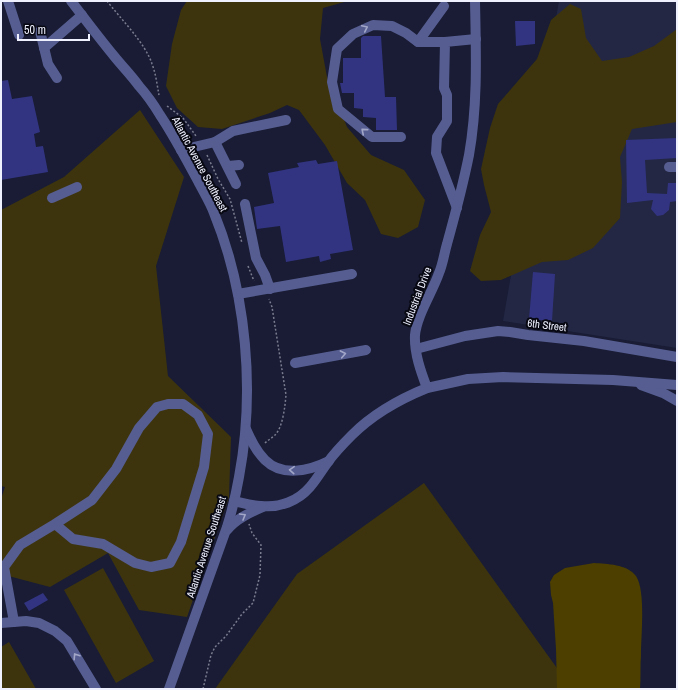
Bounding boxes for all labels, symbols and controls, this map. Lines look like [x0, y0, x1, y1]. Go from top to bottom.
scale bar [18, 16, 89, 42]
text: 50 m [24, 22, 46, 38]
one-way arrow [361, 25, 368, 33]
street label: Atlantic Avenue Southeast [169, 113, 231, 214]
one-way arrow [362, 128, 369, 135]
street label: Industrial Drive [400, 265, 434, 327]
street label: 6th Street [527, 316, 568, 334]
one-way arrow [340, 351, 346, 359]
one-way arrow [288, 466, 295, 475]
street label: Atlantic Avenue Southeast [183, 494, 229, 600]
one-way arrow [239, 514, 247, 521]
one-way arrow [73, 653, 81, 660]

